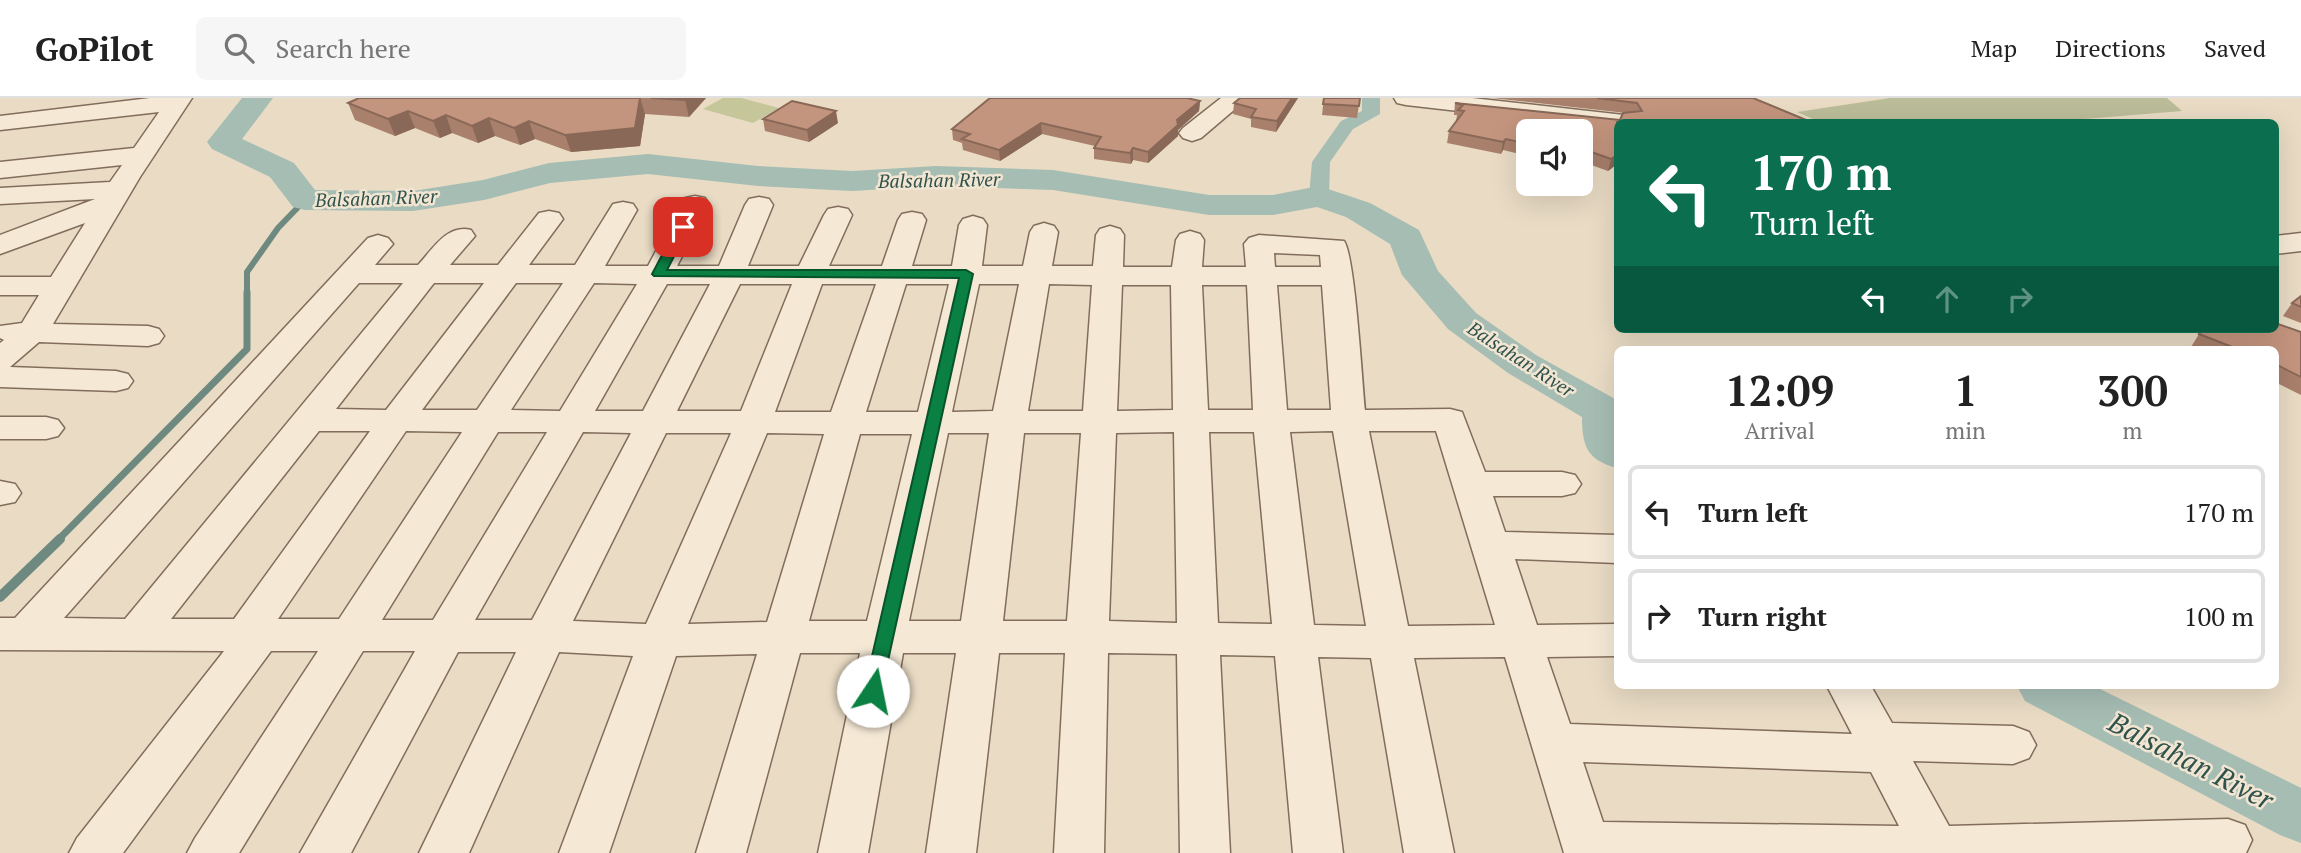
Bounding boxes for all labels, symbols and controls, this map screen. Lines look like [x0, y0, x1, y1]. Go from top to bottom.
search box [196, 17, 686, 80]
text: GoPilot [35, 27, 154, 70]
icon: search [220, 29, 258, 67]
text: Search here [276, 31, 411, 65]
text: Map [1971, 32, 2017, 64]
text: Directions [2055, 32, 2166, 64]
text: Saved [2204, 32, 2266, 64]
map controls [1516, 119, 1593, 196]
button: sound [1516, 119, 1593, 196]
text: 170 m [1750, 139, 1892, 204]
icon: left [1635, 147, 1726, 238]
water label: Balsahan River [877, 166, 1001, 193]
water label: Balsahan River [314, 183, 438, 212]
pin [653, 197, 713, 257]
text: Turn left [1750, 202, 1874, 244]
icon: arrive [664, 208, 702, 246]
icon: left [1855, 280, 1893, 318]
icon: ahead [1928, 280, 1966, 318]
icon: right [2001, 280, 2039, 318]
water label: Balsahan River [1462, 314, 1580, 403]
text: 12:09 [1725, 362, 1834, 418]
text: 1 [1954, 362, 1977, 418]
text: 300 [2097, 362, 2168, 418]
text: Arrival [1744, 415, 1815, 446]
text: min [1945, 415, 1986, 446]
text: m [2122, 415, 2142, 446]
icon: left [1639, 493, 1677, 531]
text: Turn left [1698, 495, 1808, 529]
text: 170 m [2184, 495, 2254, 529]
icon: right [1639, 597, 1677, 635]
text: Turn right [1698, 599, 1827, 633]
text: 100 m [2184, 599, 2254, 633]
position arrow [836, 654, 910, 728]
water label: Balsahan River [2102, 703, 2281, 818]

